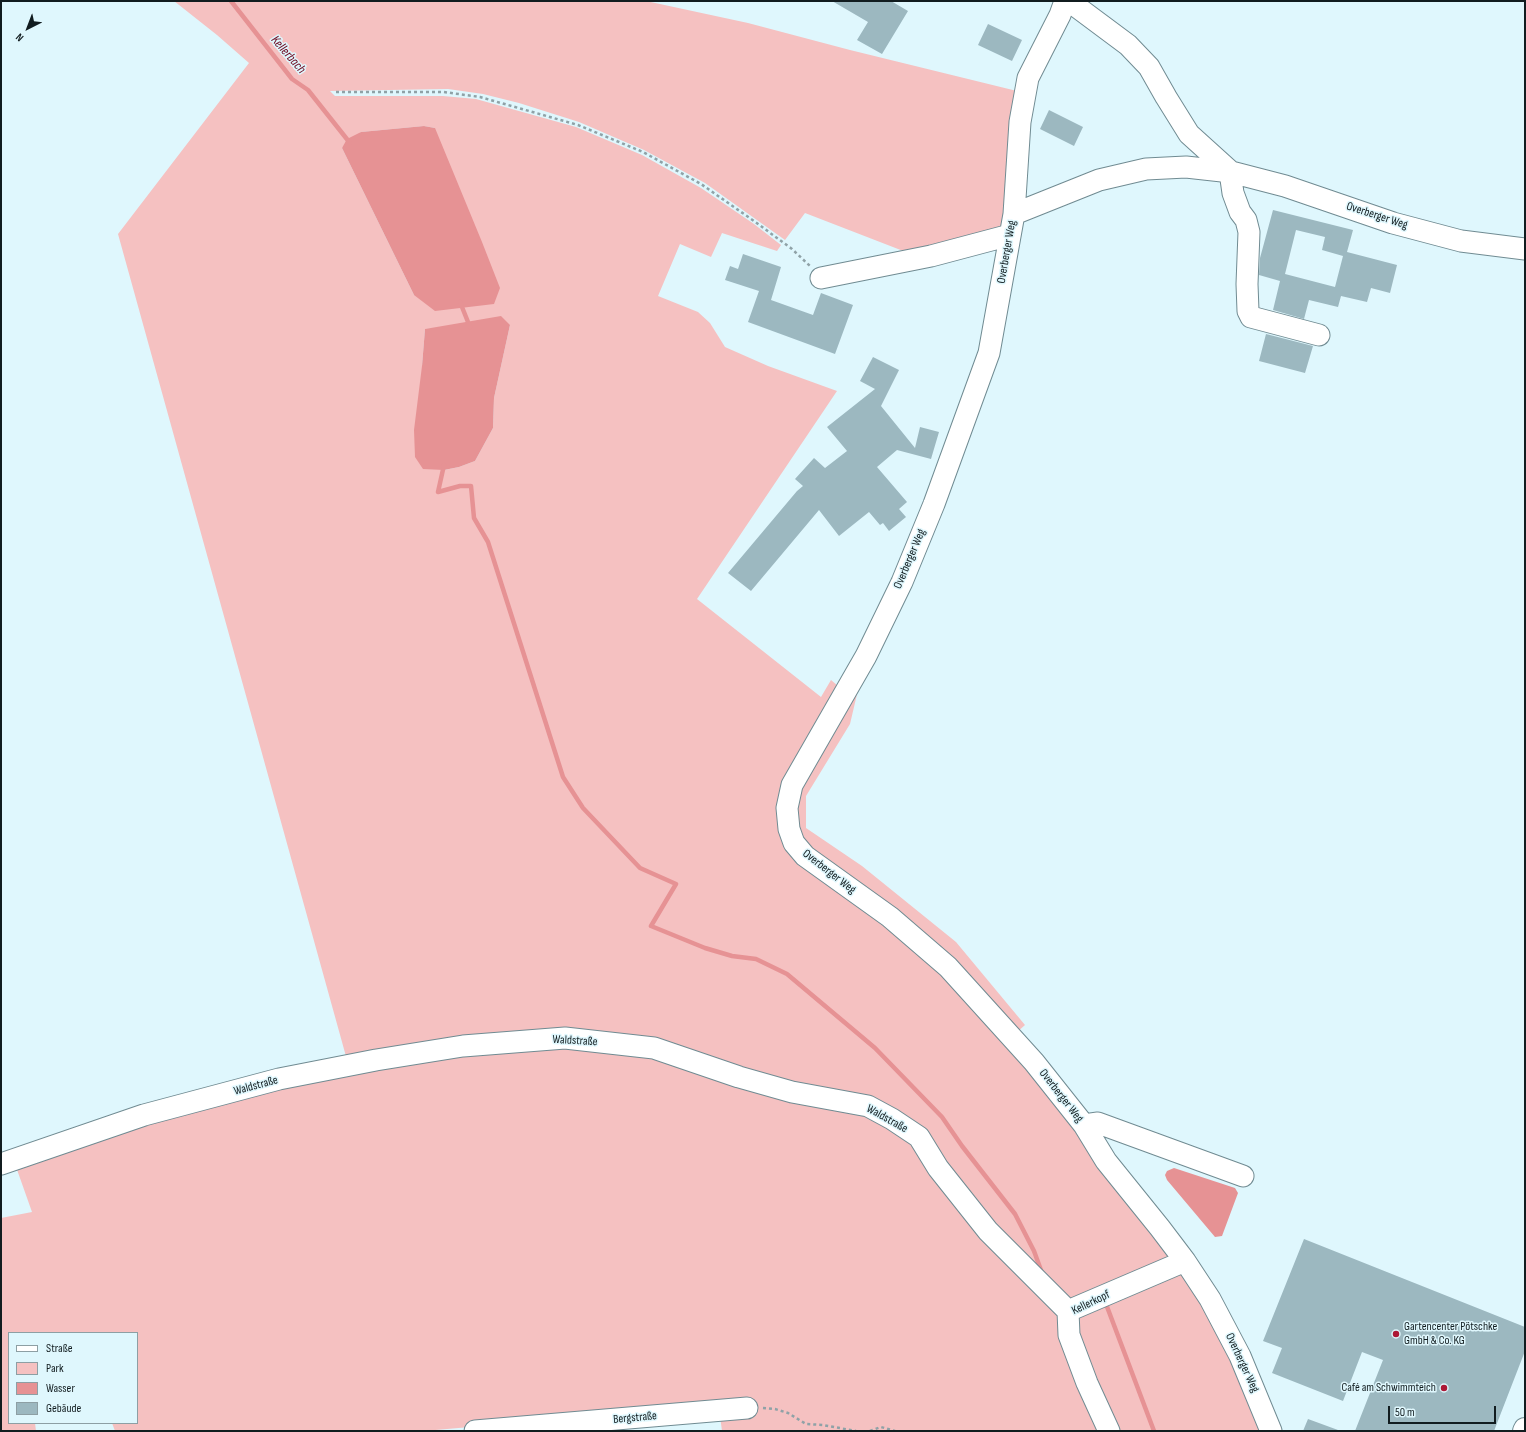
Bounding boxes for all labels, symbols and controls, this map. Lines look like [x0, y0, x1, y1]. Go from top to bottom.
north arrow [8, 8, 48, 48]
text: N [13, 30, 26, 44]
water label: Kellerbach [267, 33, 309, 77]
street label: Overberger Weg [1344, 199, 1410, 233]
street label: Overberger Weg [994, 219, 1020, 285]
street label: Overberger Weg [891, 527, 929, 591]
street label: Overberger Weg [799, 847, 859, 897]
street label: Waldstraße [552, 1033, 598, 1049]
street label: Overberger Weg [1036, 1066, 1086, 1126]
street label: Waldstraße [232, 1073, 280, 1099]
street label: Waldstraße [864, 1102, 910, 1136]
street label: Kellerkopf [1070, 1288, 1112, 1318]
place label: Gartencenter Pötschke GmbH & Co. KG [1404, 1320, 1497, 1348]
marker: Gartencenter Pötschke GmbH & Co. KG [1391, 1329, 1401, 1339]
street label: Overberger Weg [1222, 1331, 1262, 1395]
legend [8, 1332, 138, 1424]
text: Straße [46, 1341, 73, 1356]
text: Park [46, 1361, 64, 1376]
text: Wasser [46, 1381, 75, 1396]
place label: Café am Schwimmteich [1342, 1381, 1436, 1395]
marker: Café am Schwimmteich [1439, 1383, 1449, 1393]
scale bar [1390, 1398, 1498, 1424]
text: Gebäude [46, 1401, 81, 1416]
text: 50 m [1395, 1405, 1415, 1420]
street label: Bergstraße [613, 1409, 657, 1427]

